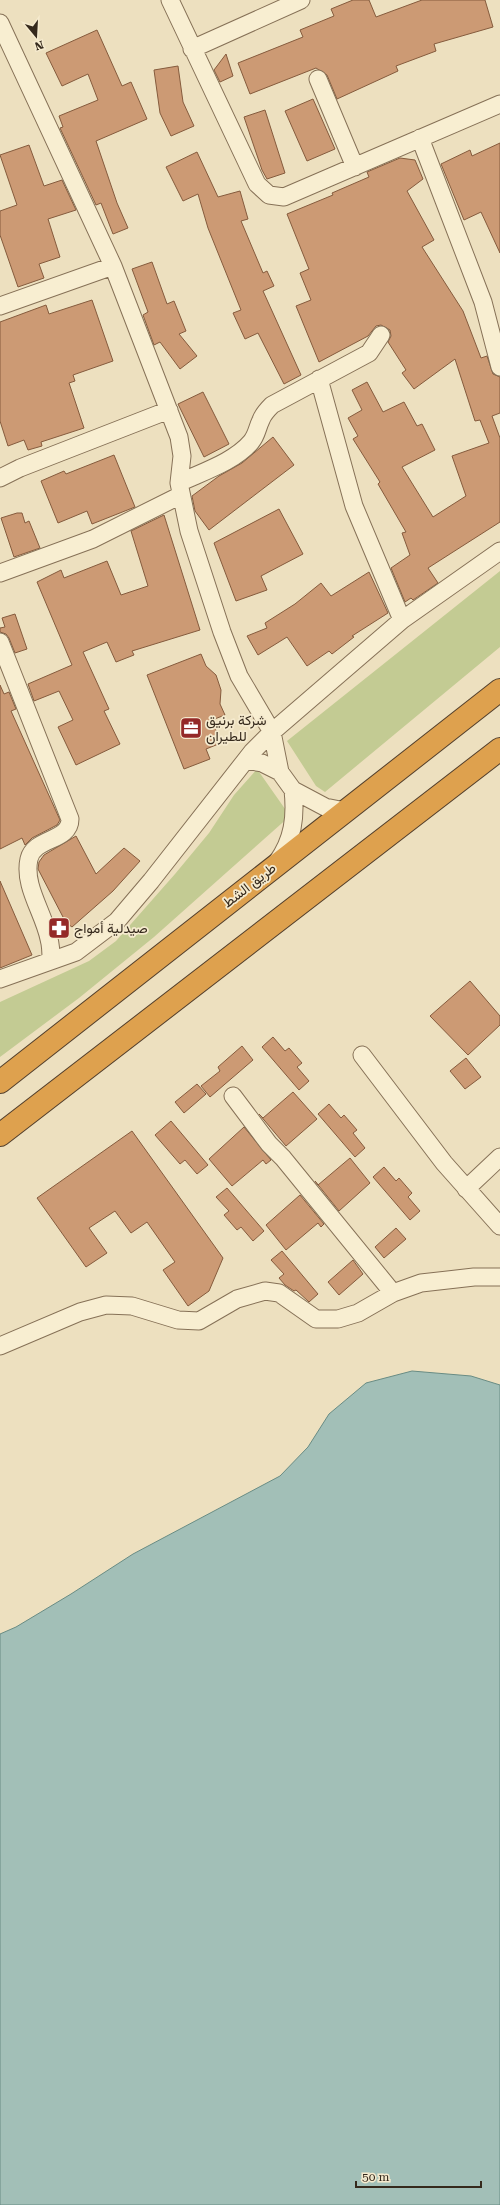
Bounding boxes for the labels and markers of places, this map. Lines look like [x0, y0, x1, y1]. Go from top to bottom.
place label: شركة برنيق للطيران [206, 712, 267, 745]
office icon: شركة برنيق للطيران [178, 715, 204, 741]
pharmacy icon: صيدلية أمواج [46, 915, 72, 941]
place label: صيدلية أمواج [74, 920, 148, 939]

